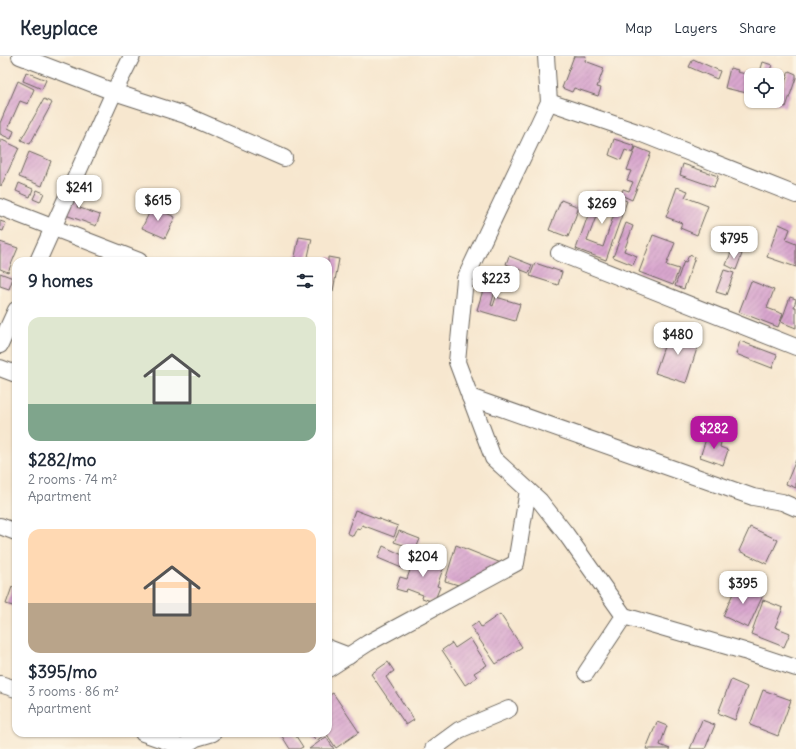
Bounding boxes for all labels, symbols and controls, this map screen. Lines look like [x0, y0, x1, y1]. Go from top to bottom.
text: Keyplace [20, 16, 98, 40]
text: Map [625, 19, 652, 37]
text: Layers [674, 19, 717, 37]
text: Share [739, 19, 776, 37]
map controls [744, 68, 784, 108]
button: locate [744, 68, 784, 108]
pin: $241 [55, 175, 103, 209]
text: $241 [66, 179, 92, 196]
pin: $615 [134, 188, 182, 222]
pin: $269 [578, 191, 626, 225]
text: $615 [144, 192, 172, 209]
text: $269 [587, 195, 617, 212]
pin: $795 [710, 226, 758, 260]
text: $795 [720, 230, 748, 247]
pin: $223 [472, 266, 520, 300]
text: 9 homes [28, 270, 93, 292]
icon: filters [294, 270, 316, 292]
text: $223 [482, 270, 510, 287]
pin: $480 [654, 322, 702, 356]
text: $480 [663, 326, 693, 343]
icon: home [136, 343, 208, 415]
pin: $282 [690, 416, 738, 450]
text: $282 [700, 420, 728, 437]
text: $282/mo [28, 449, 96, 471]
text: 2 rooms · 74 m² [28, 471, 117, 488]
text: Apartment [28, 488, 91, 505]
pin: $204 [399, 544, 447, 578]
text: $204 [408, 548, 438, 565]
icon: home [136, 555, 208, 627]
pin: $395 [719, 571, 767, 605]
text: $395 [728, 575, 758, 592]
text: $395/mo [28, 661, 97, 683]
text: 3 rooms · 86 m² [28, 683, 119, 700]
text: Apartment [28, 700, 91, 717]

